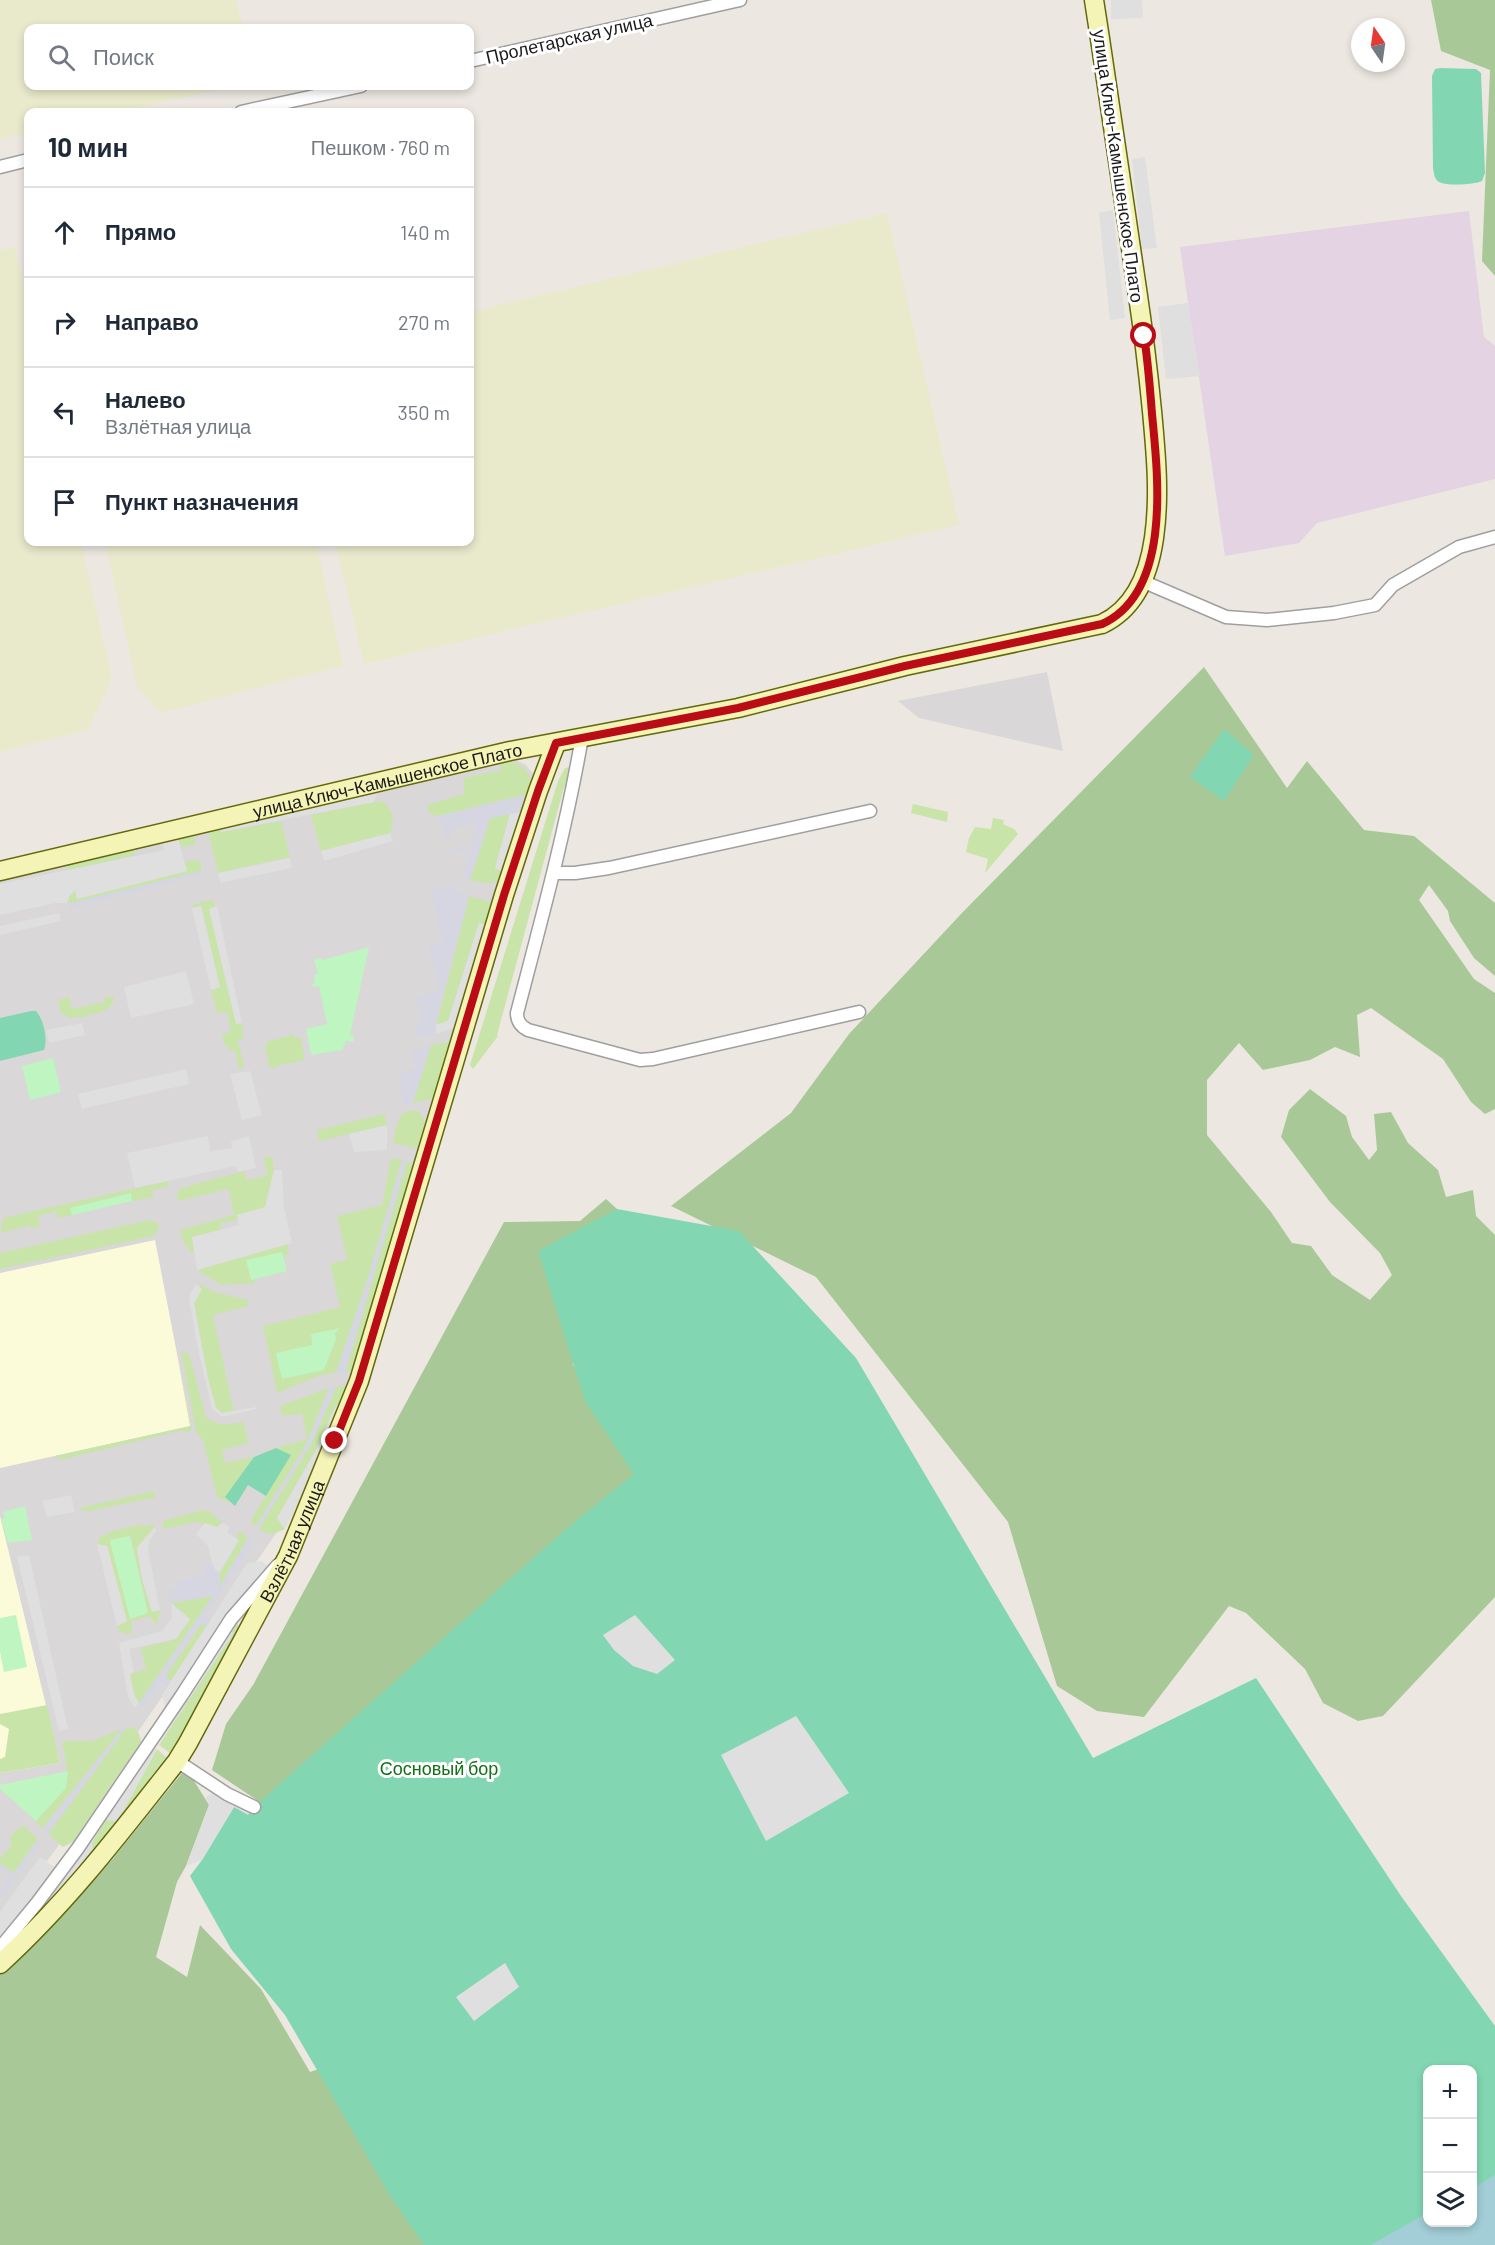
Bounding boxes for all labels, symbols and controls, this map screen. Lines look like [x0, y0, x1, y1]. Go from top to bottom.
street label: Пролетарская улица [483, 8, 656, 68]
north arrow [1351, 18, 1405, 72]
search box [24, 24, 474, 90]
street label: улица Ключ-Камышенское Плато [1089, 28, 1149, 304]
icon: search [45, 41, 78, 74]
text: Поиск [93, 43, 154, 69]
text: 10 мин [48, 131, 128, 162]
text: Пешком · 760 m [311, 135, 450, 159]
icon: ahead [48, 216, 81, 249]
text: Прямо [105, 218, 176, 244]
text: 140 m [400, 220, 450, 244]
icon: right [48, 306, 81, 339]
text: Направо [105, 308, 199, 334]
text: 270 m [398, 310, 450, 334]
route start [1130, 322, 1156, 348]
text: Налево [105, 386, 186, 412]
icon: left [48, 396, 81, 429]
text: 350 m [398, 400, 450, 424]
text: Взлётная улица [105, 414, 251, 438]
icon: arrive [48, 486, 81, 519]
text: Пункт назначения [105, 488, 299, 514]
street label: улица Ключ-Камышенское Плато [251, 738, 524, 822]
route end [321, 1427, 347, 1453]
street label: Взлётная улица [254, 1476, 329, 1606]
park label: Сосновый бор [380, 1757, 498, 1779]
map controls [1423, 2065, 1477, 2227]
button: + [1423, 2065, 1477, 2119]
button: − [1423, 2119, 1477, 2173]
button: layers [1423, 2173, 1477, 2227]

